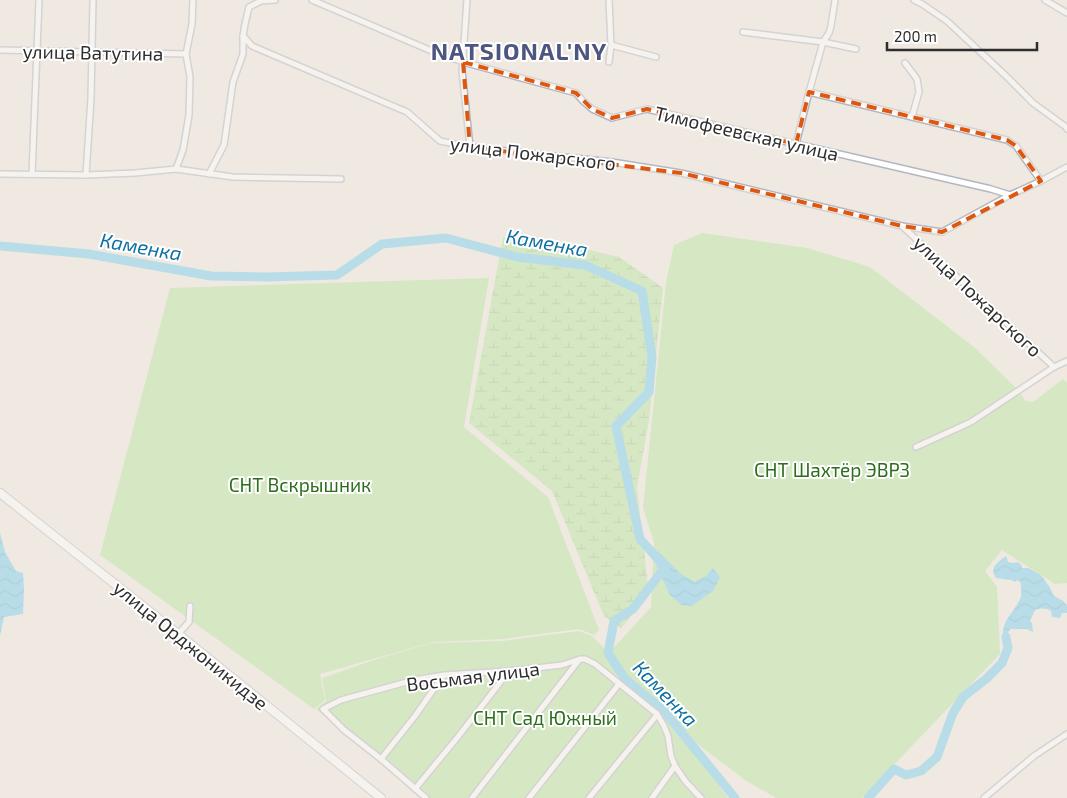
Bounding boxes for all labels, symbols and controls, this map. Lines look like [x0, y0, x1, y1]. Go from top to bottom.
scale bar [887, 20, 1037, 52]
text: 200 m [894, 27, 937, 45]
district label: NATSIONAL'NY [431, 36, 607, 65]
street label: улица Ватутина [22, 39, 164, 66]
street label: Тимофеевская улица [653, 101, 841, 166]
street label: улица Пожарского [449, 131, 617, 176]
water label: Каменка [504, 223, 590, 261]
water label: Каменка [98, 227, 184, 265]
street label: улица Пожарского [908, 231, 1047, 362]
park label: СНТ Шахтёр ЭВРЗ [754, 458, 910, 481]
park label: СНТ Вскрышник [229, 473, 371, 496]
street label: улица Орджоникидзе [108, 576, 273, 715]
water label: Каменка [629, 655, 703, 731]
street label: Восьмая улица [405, 656, 541, 697]
park label: СНТ Сад Южный [473, 706, 617, 729]

